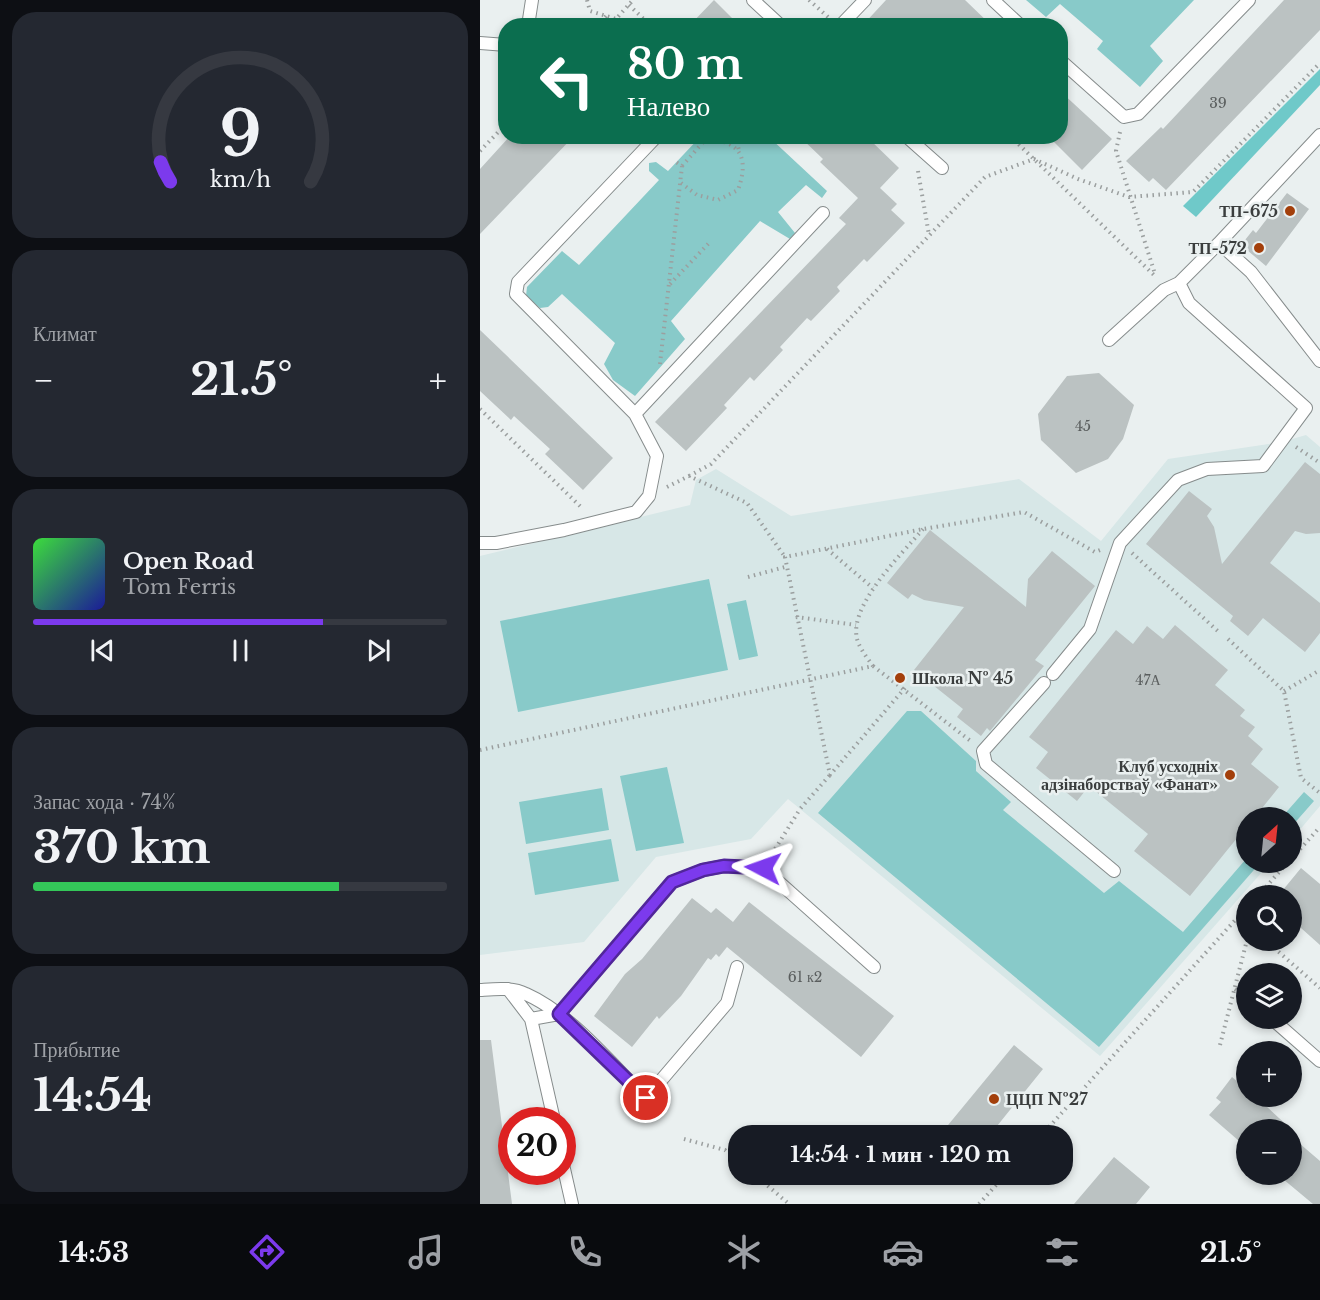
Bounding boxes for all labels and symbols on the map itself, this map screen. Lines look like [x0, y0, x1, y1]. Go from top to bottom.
house number: 39 [1209, 94, 1227, 112]
place label: ТП-675 [1219, 201, 1278, 221]
marker: ТП-675 [1283, 204, 1297, 218]
place label: ТП-572 [1188, 238, 1247, 258]
marker: ТП-572 [1252, 241, 1266, 255]
house number: 45 [1075, 417, 1091, 435]
place label: Школа № 45 [912, 668, 1013, 688]
marker: Школа № 45 [893, 671, 907, 685]
house number: 47А [1135, 671, 1162, 689]
place label: Клуб усходніх адзінаборстваў «Фанат» [1041, 756, 1218, 794]
marker: Клуб усходніх адзінаборстваў «Фанат» [1223, 768, 1237, 782]
north arrow [1236, 807, 1302, 873]
position arrow [731, 836, 795, 900]
house number: 61 к2 [788, 968, 822, 986]
pin [620, 1072, 671, 1123]
place label: ЦЦП №27 [1006, 1089, 1088, 1109]
marker: ЦЦП №27 [987, 1092, 1001, 1106]
speed limit sign: 20 [498, 1107, 576, 1185]

